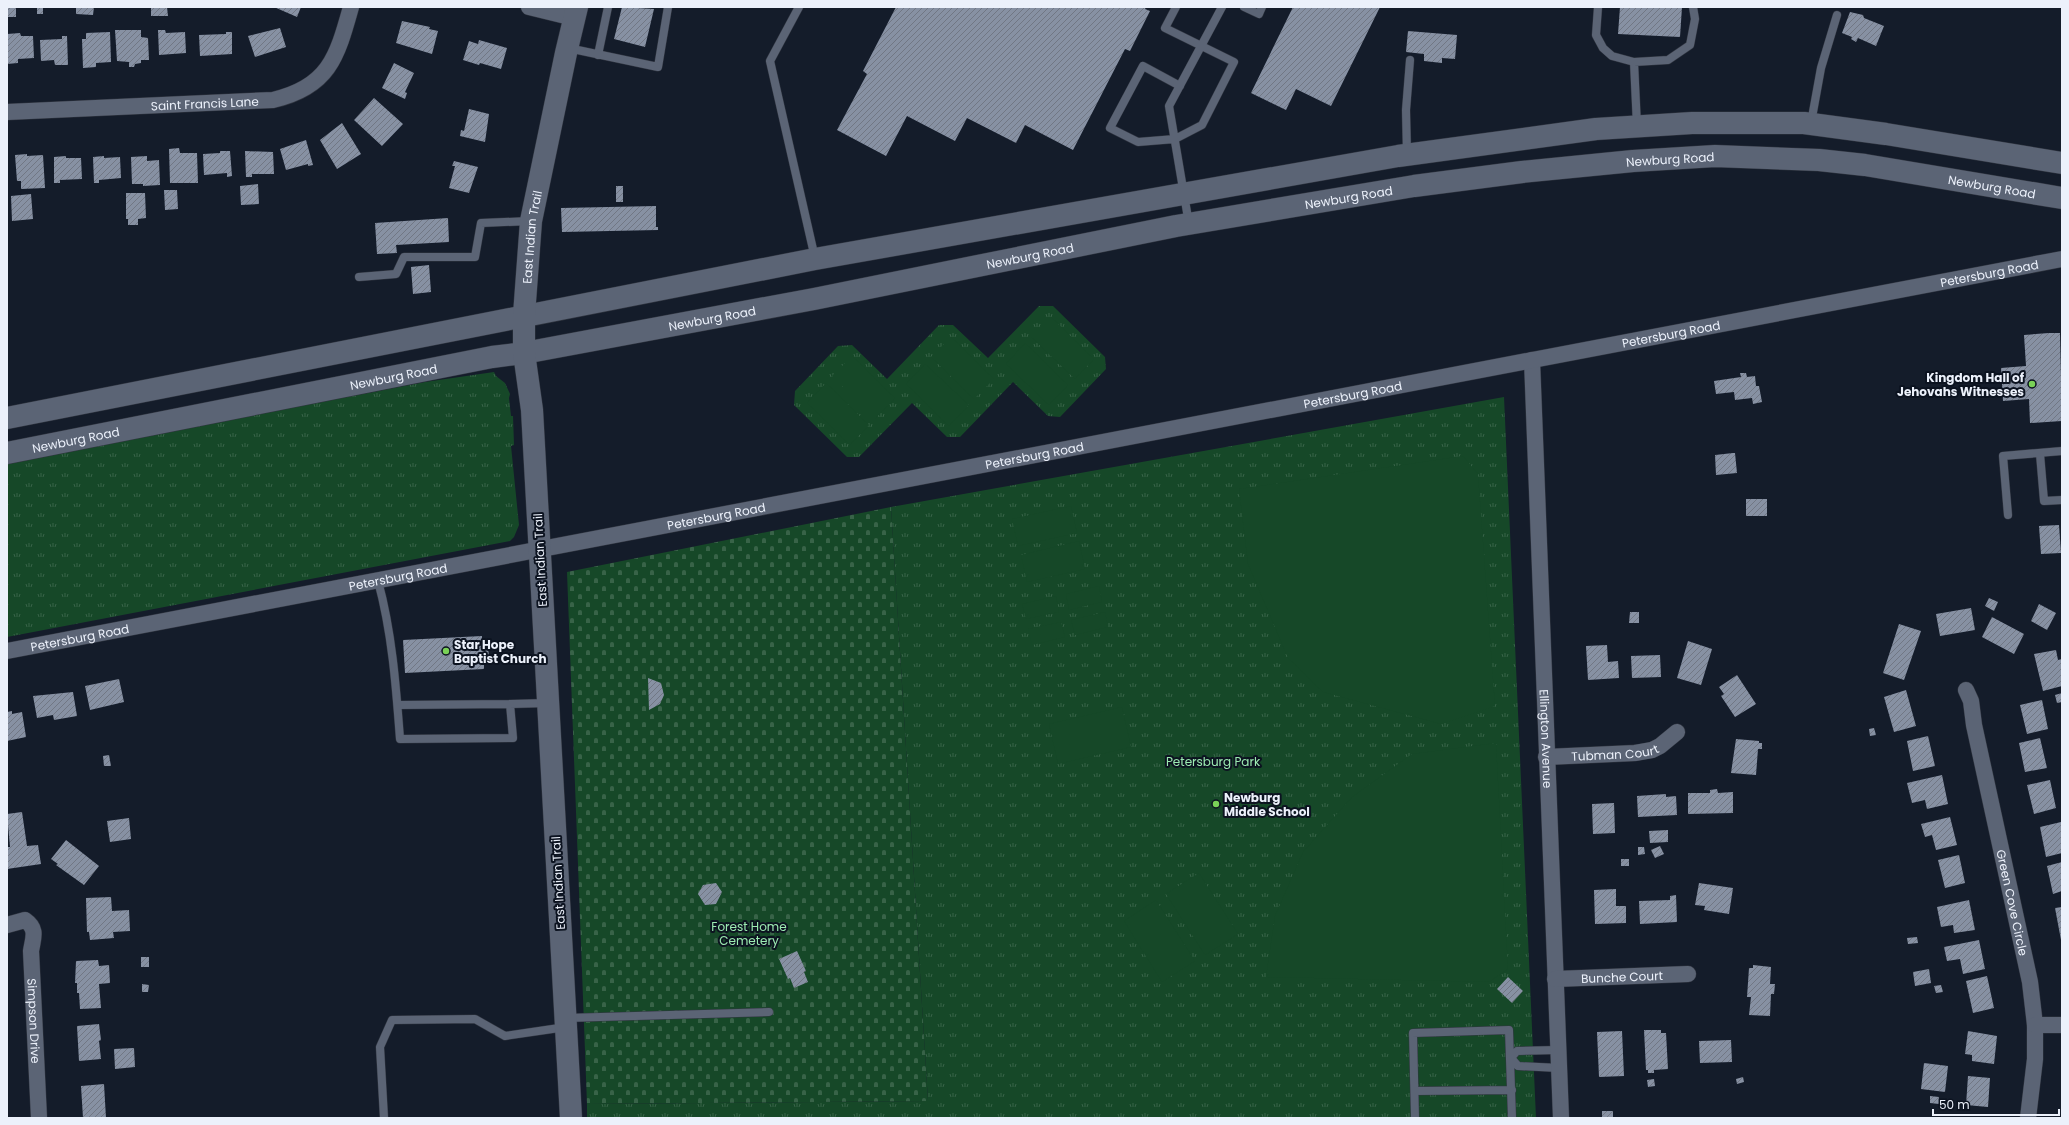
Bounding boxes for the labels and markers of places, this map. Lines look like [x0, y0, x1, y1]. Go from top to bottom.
place label: Kingdom Hall of Jehovahs Witnesses [1897, 369, 2025, 400]
marker: Kingdom Hall of Jehovahs Witnesses [2027, 379, 2037, 389]
place label: Star Hope Baptist Church [454, 636, 547, 667]
marker: Star Hope Baptist Church [441, 646, 451, 656]
place label: Newburg Middle School [1224, 789, 1310, 820]
marker: Newburg Middle School [1211, 799, 1221, 809]

